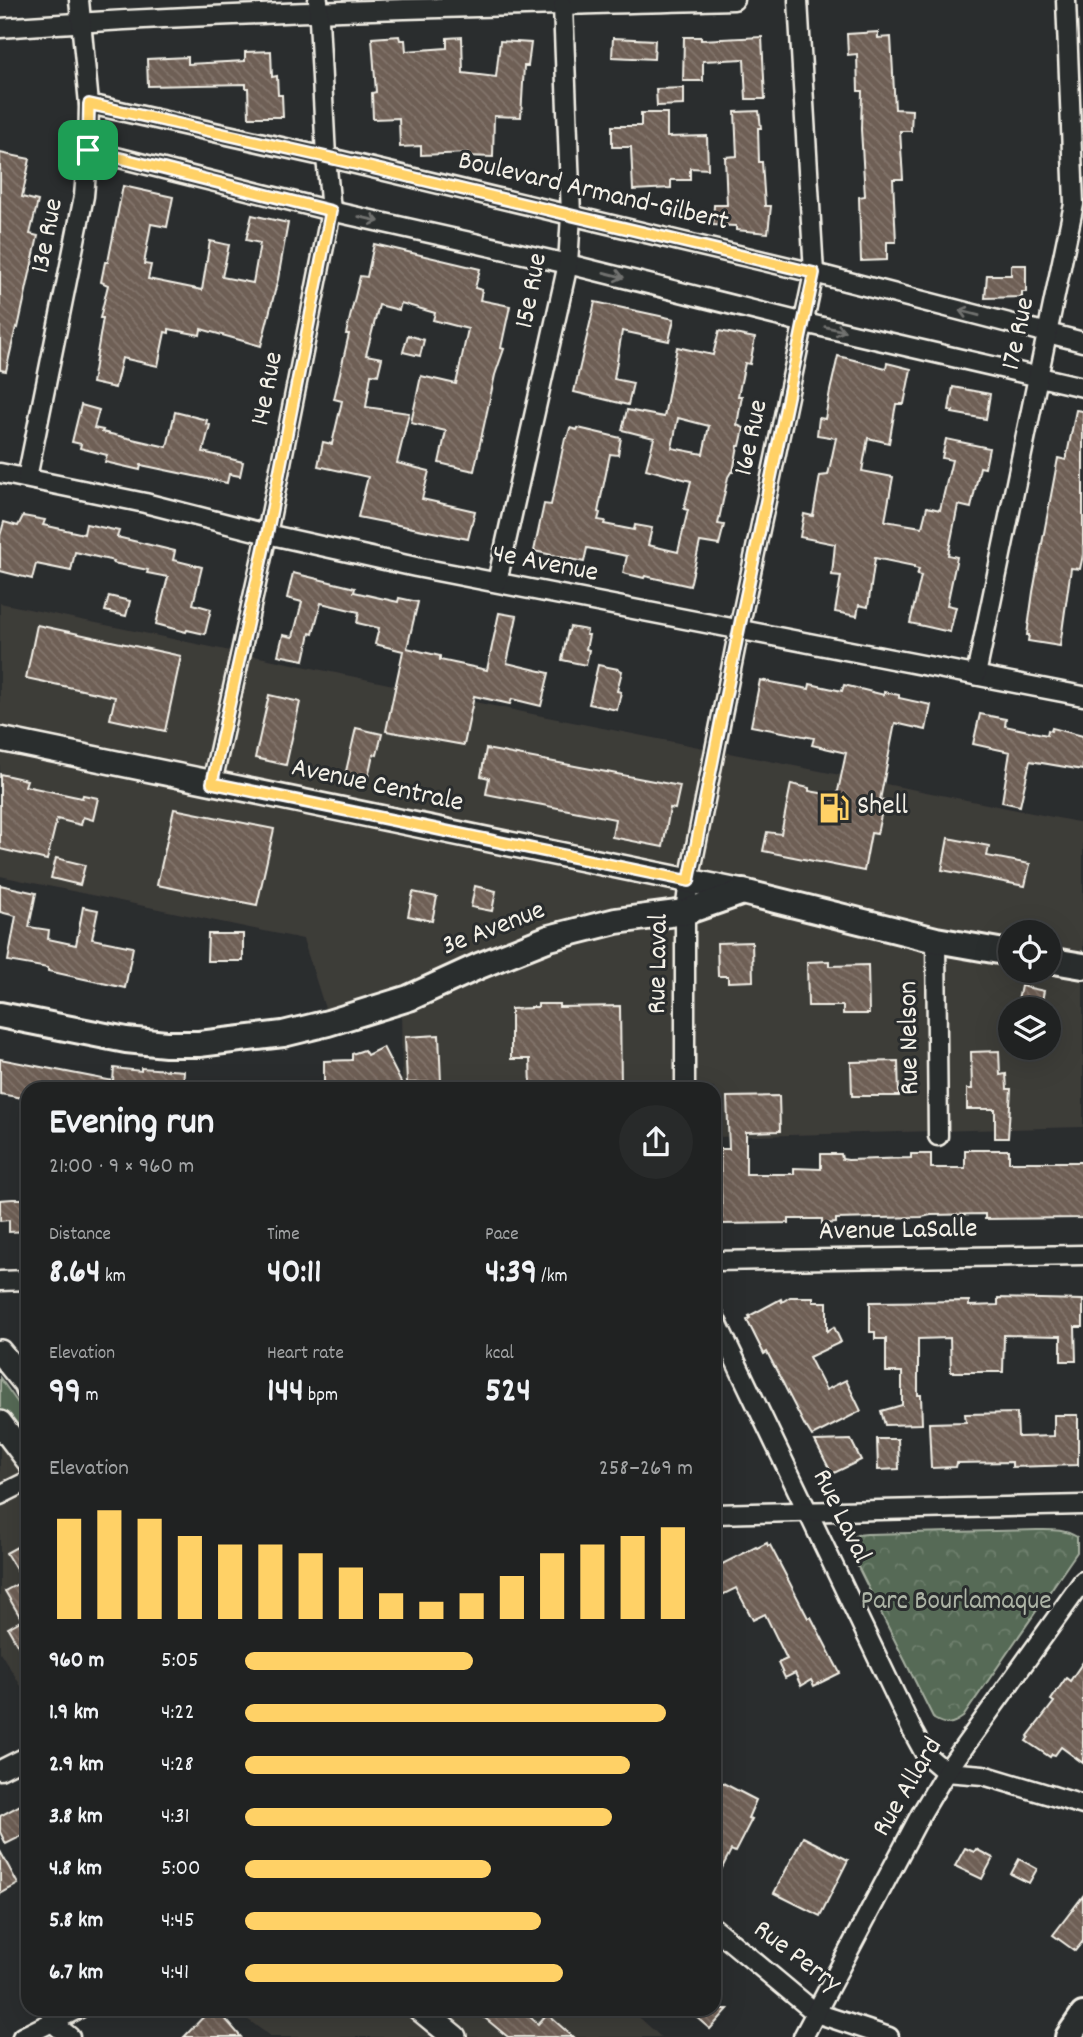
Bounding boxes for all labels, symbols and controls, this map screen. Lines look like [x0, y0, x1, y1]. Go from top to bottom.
pin [58, 120, 118, 180]
icon: arrive [69, 131, 107, 169]
street label: Boulevard Armand-Gilbert [454, 142, 732, 244]
street label: 13e Rue [22, 195, 76, 277]
one-way arrow [357, 213, 379, 226]
street label: 15e Rue [506, 250, 560, 332]
one-way arrow [602, 269, 625, 282]
street label: 17e Rue [993, 294, 1047, 374]
one-way arrow [959, 306, 981, 319]
one-way arrow [823, 323, 846, 337]
street label: 14e Rue [242, 349, 296, 429]
street label: 16e Rue [725, 396, 781, 480]
street label: 4e Avenue [489, 535, 601, 595]
street label: Avenue Centrale [287, 749, 467, 825]
place label: Shell [857, 788, 908, 828]
fuel station icon: Shell [817, 791, 851, 825]
street label: 3e Avenue [437, 892, 551, 968]
street label: Rue Laval [639, 913, 681, 1015]
map controls [998, 920, 1061, 1060]
button: locate [998, 920, 1061, 983]
street label: Rue Nelson [890, 980, 932, 1096]
button: layers [998, 997, 1061, 1060]
text: Evening run [49, 1097, 214, 1152]
button: share [619, 1105, 693, 1179]
text: 21:00 · 9 × 960 m [49, 1151, 194, 1184]
street label: Avenue LaSalle [818, 1211, 978, 1253]
text: Distance [49, 1222, 111, 1249]
text: Time [267, 1222, 300, 1249]
text: Pace [485, 1222, 519, 1249]
text: 8.64 [49, 1249, 101, 1299]
text: 40:11 [267, 1249, 322, 1299]
text: 4:39 [485, 1249, 537, 1299]
text: km [101, 1264, 126, 1291]
text: /km [537, 1264, 568, 1291]
text: Elevation [49, 1341, 115, 1368]
text: Heart rate [267, 1341, 344, 1368]
text: kcal [485, 1341, 514, 1368]
text: 99 [49, 1368, 81, 1418]
text: 144 [267, 1368, 304, 1418]
text: 524 [485, 1368, 531, 1418]
text: m [81, 1383, 98, 1410]
text: bpm [304, 1383, 338, 1410]
text: Elevation [49, 1453, 129, 1486]
text: 258–269 m [599, 1453, 693, 1486]
street label: Rue Laval [800, 1463, 880, 1571]
park label: Parc Bourlamaque [860, 1583, 1052, 1623]
text: 960 m [49, 1645, 104, 1678]
text: 5:05 [161, 1645, 199, 1678]
text: 1.9 km [49, 1697, 99, 1730]
text: 4:22 [161, 1697, 194, 1730]
street label: Rue Allard [864, 1731, 954, 1845]
text: 2.9 km [49, 1749, 104, 1782]
text: 4:28 [161, 1749, 194, 1782]
text: 3.8 km [49, 1801, 103, 1834]
text: 4:31 [161, 1801, 190, 1834]
text: 4.8 km [49, 1853, 102, 1886]
text: 5:00 [161, 1853, 201, 1886]
text: 5.8 km [49, 1905, 103, 1938]
text: 4:45 [161, 1905, 195, 1938]
street label: Rue Perry [743, 1911, 849, 2005]
text: 6.7 km [49, 1957, 103, 1990]
text: 4:41 [161, 1957, 189, 1990]

